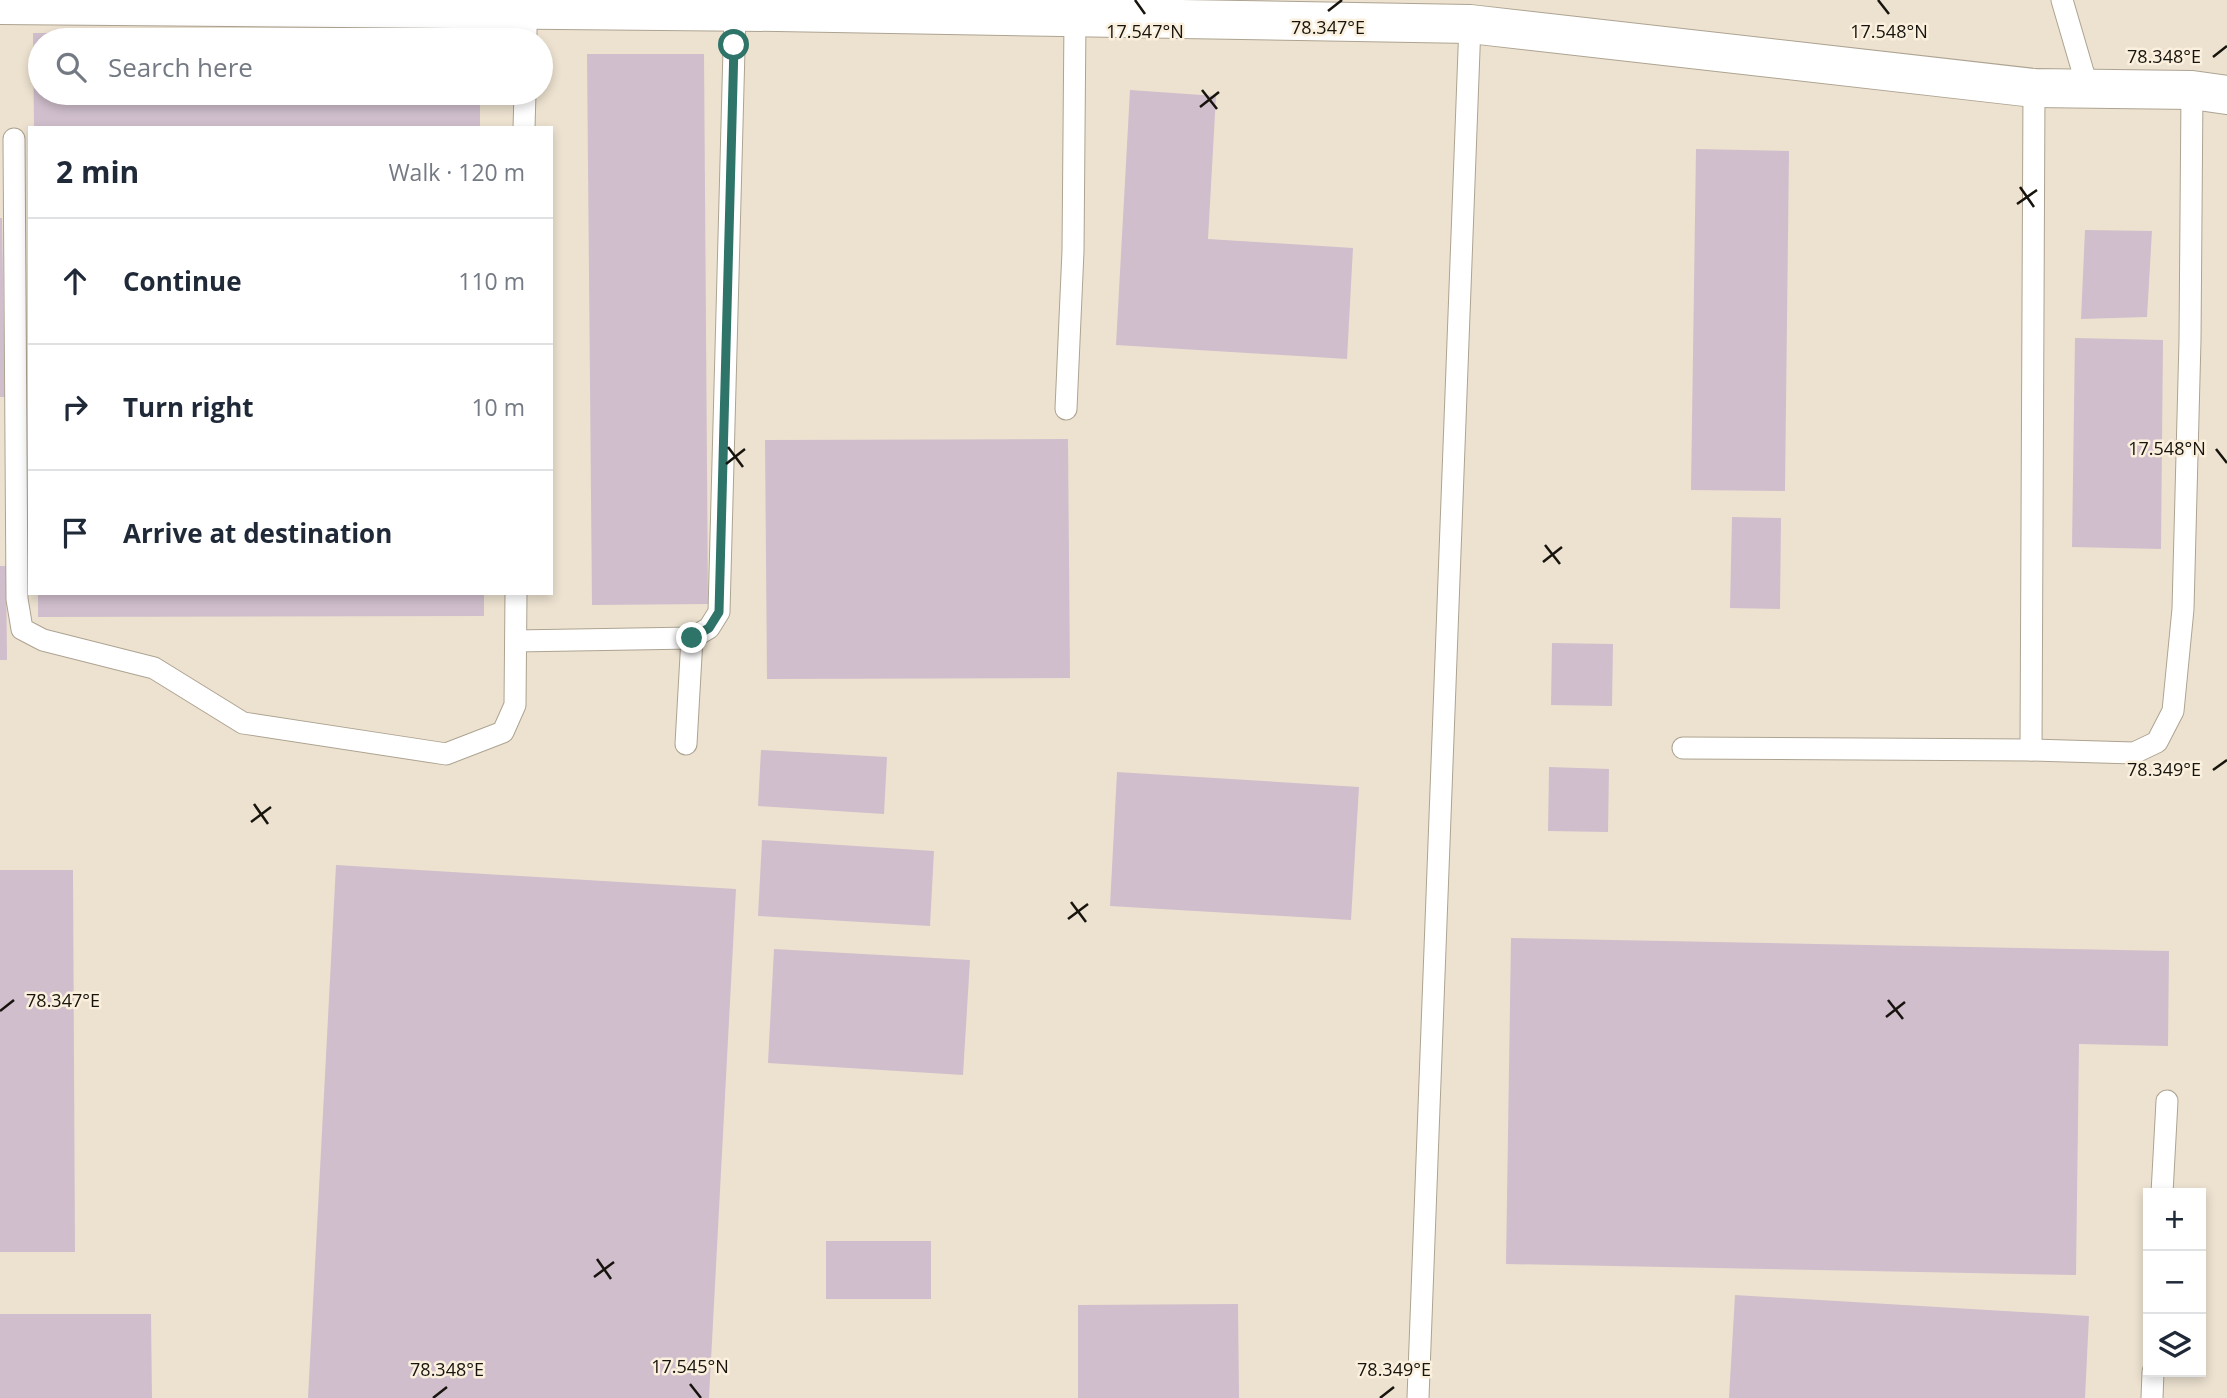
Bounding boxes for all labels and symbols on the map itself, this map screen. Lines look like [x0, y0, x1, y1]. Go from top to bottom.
text: 78.347°E [1291, 15, 1365, 39]
text: 17.547°N [1106, 19, 1184, 43]
text: 17.548°N [1850, 19, 1928, 43]
route start [718, 29, 749, 60]
text: 78.348°E [2127, 44, 2201, 68]
text: 17.548°N [2128, 436, 2206, 460]
route end [676, 622, 707, 653]
text: 78.349°E [2127, 757, 2201, 781]
text: 78.347°E [26, 988, 100, 1012]
text: 17.545°N [651, 1354, 729, 1378]
text: 78.348°E [410, 1357, 484, 1381]
text: 78.349°E [1357, 1357, 1431, 1381]

